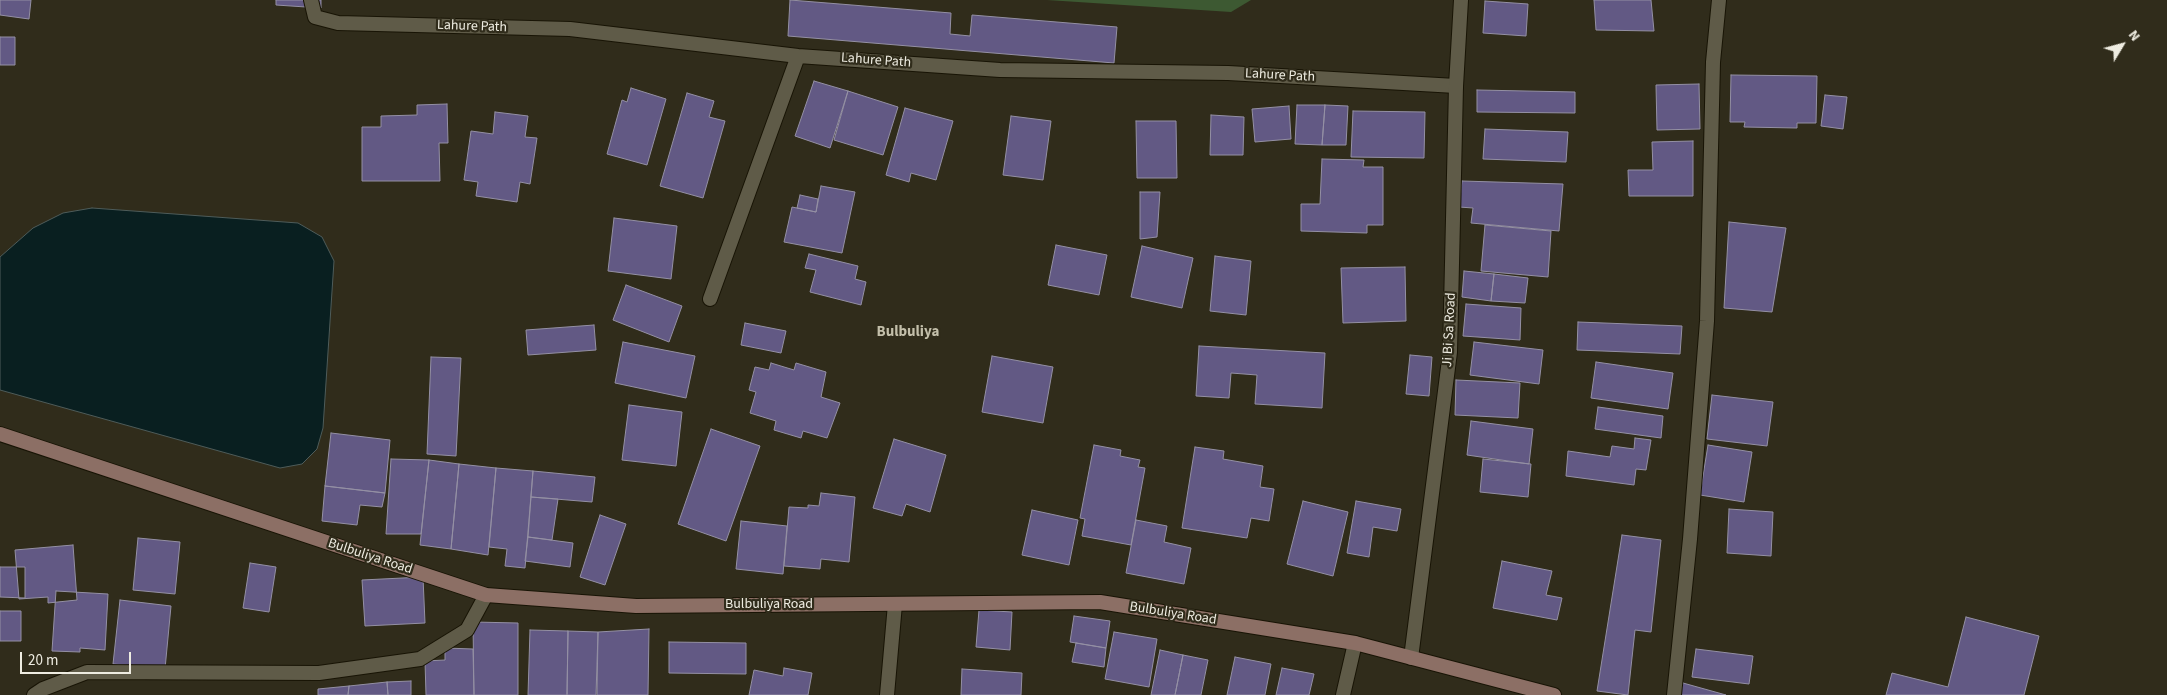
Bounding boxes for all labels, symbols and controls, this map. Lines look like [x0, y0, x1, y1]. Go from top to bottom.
street label: Lahure Path [437, 17, 507, 37]
north arrow [2097, 20, 2147, 70]
text: N [2123, 26, 2145, 46]
street label: Lahure Path [840, 50, 912, 72]
street label: Lahure Path [1245, 66, 1315, 86]
street label: Ji Bi Sa Road [1440, 292, 1460, 368]
district label: Bulbuliya [877, 324, 939, 342]
street label: Bulbuliya Road [326, 535, 414, 579]
street label: Bulbuliya Road [725, 597, 813, 613]
street label: Bulbuliya Road [1128, 599, 1218, 629]
scale bar [22, 642, 134, 674]
text: 20 m [28, 650, 58, 671]

